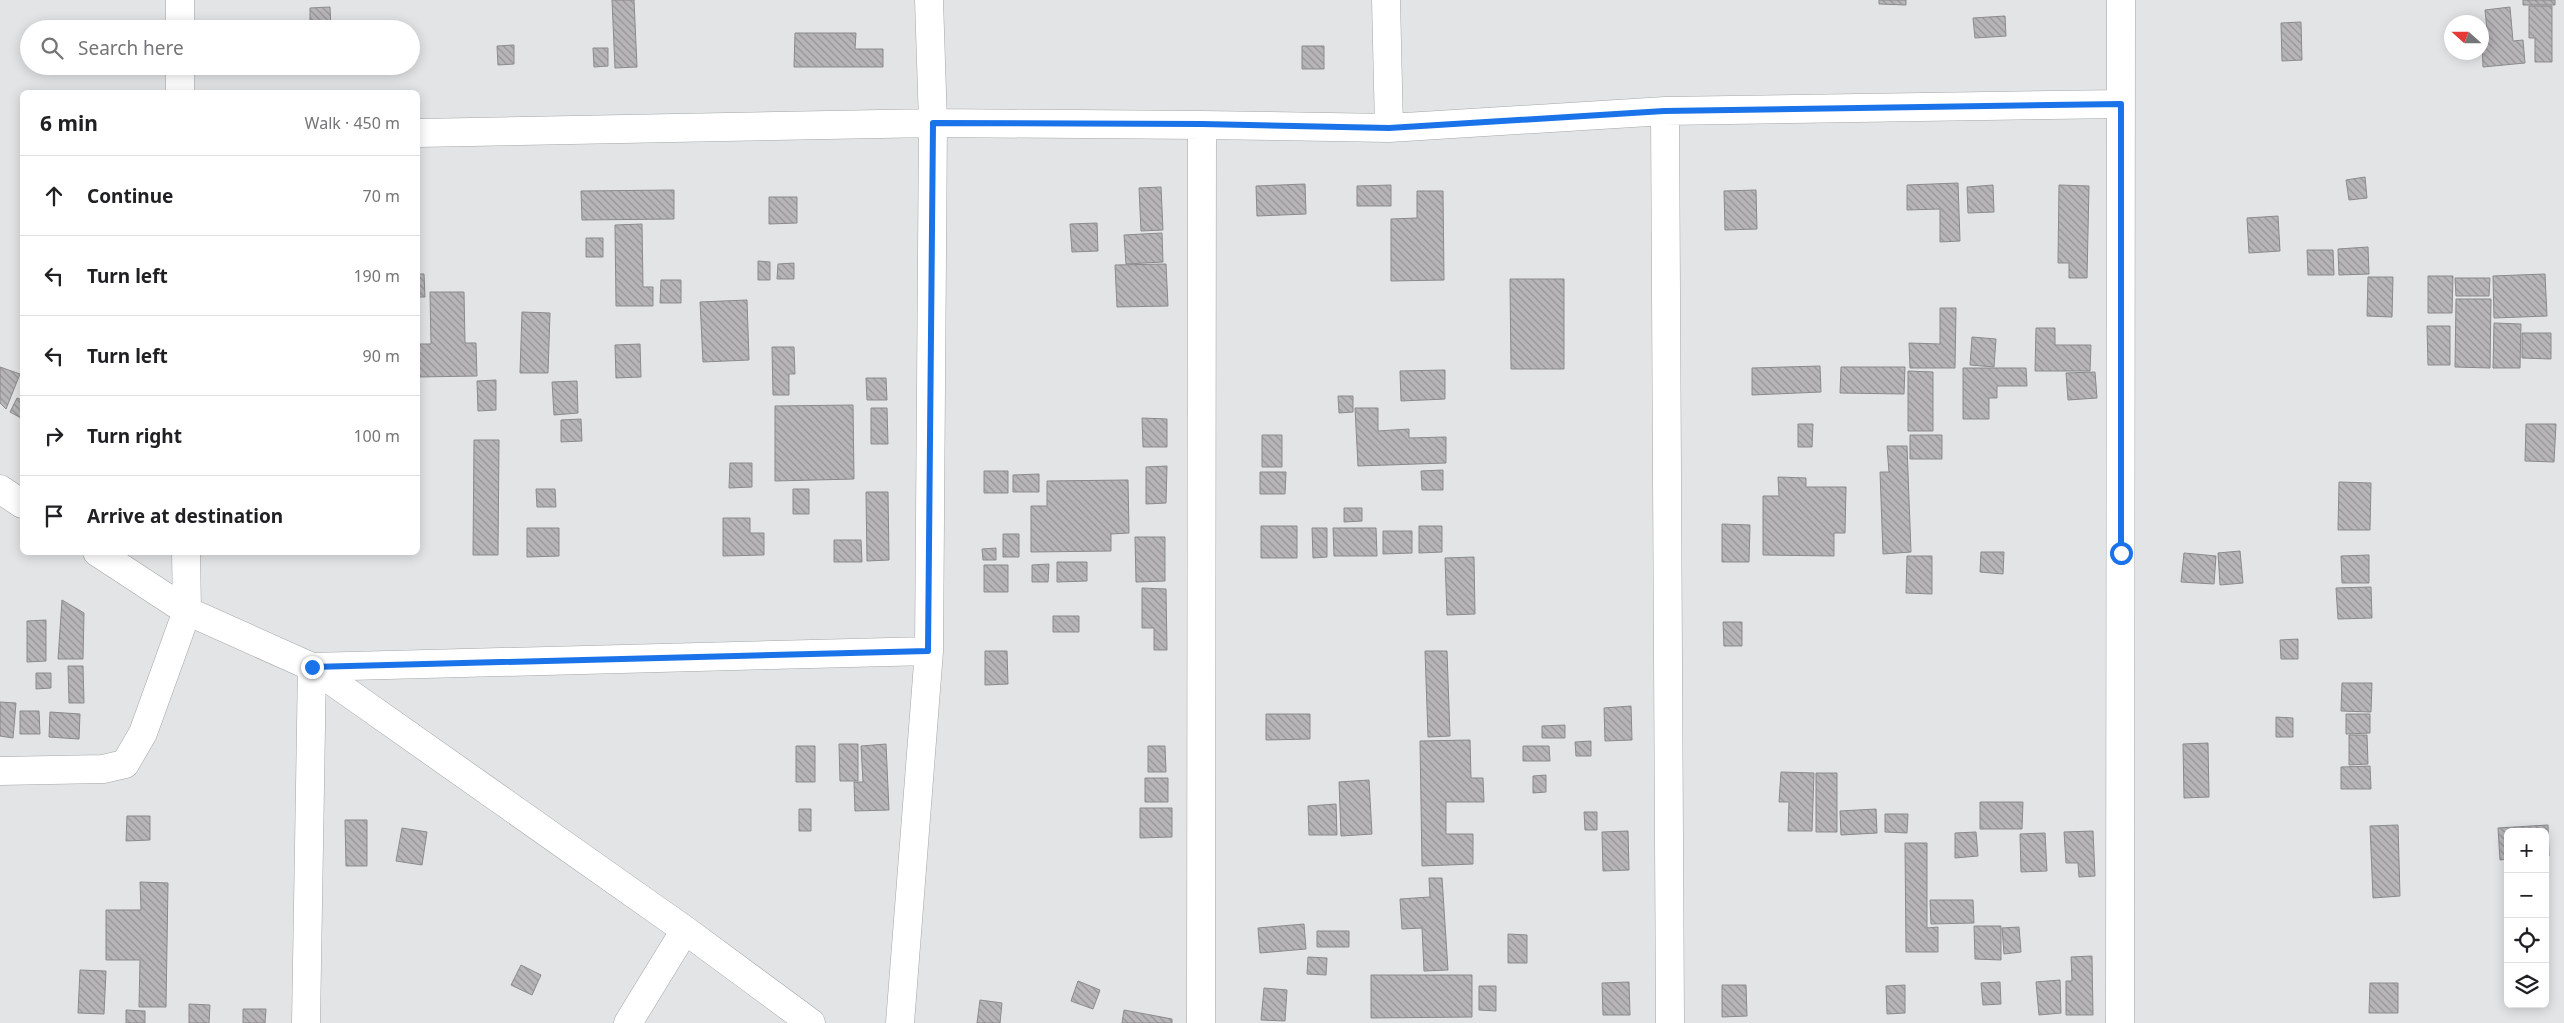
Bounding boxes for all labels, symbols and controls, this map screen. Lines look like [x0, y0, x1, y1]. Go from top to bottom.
north arrow [2444, 15, 2489, 60]
search box [20, 20, 420, 75]
icon: search [38, 34, 66, 62]
text: Search here [78, 35, 184, 61]
text: 6 min [40, 109, 98, 137]
text: Walk · 450 m [305, 112, 400, 134]
icon: ahead [40, 182, 68, 210]
text: Continue [87, 183, 173, 209]
text: 70 m [363, 185, 400, 207]
icon: left [40, 262, 68, 290]
text: Turn left [87, 263, 168, 289]
text: 190 m [353, 265, 400, 287]
icon: left [40, 342, 68, 370]
text: Turn left [87, 343, 168, 369]
text: 90 m [363, 345, 400, 367]
icon: right [40, 422, 68, 450]
text: Turn right [87, 423, 182, 449]
text: 100 m [353, 425, 400, 447]
icon: arrive [40, 502, 68, 530]
text: Arrive at destination [87, 503, 283, 529]
route start [2110, 542, 2133, 565]
route end [301, 656, 324, 679]
map controls [2504, 828, 2549, 1008]
button: + [2504, 828, 2549, 873]
button: − [2504, 873, 2549, 918]
button: locate [2504, 918, 2549, 963]
button: layers [2504, 963, 2549, 1008]

